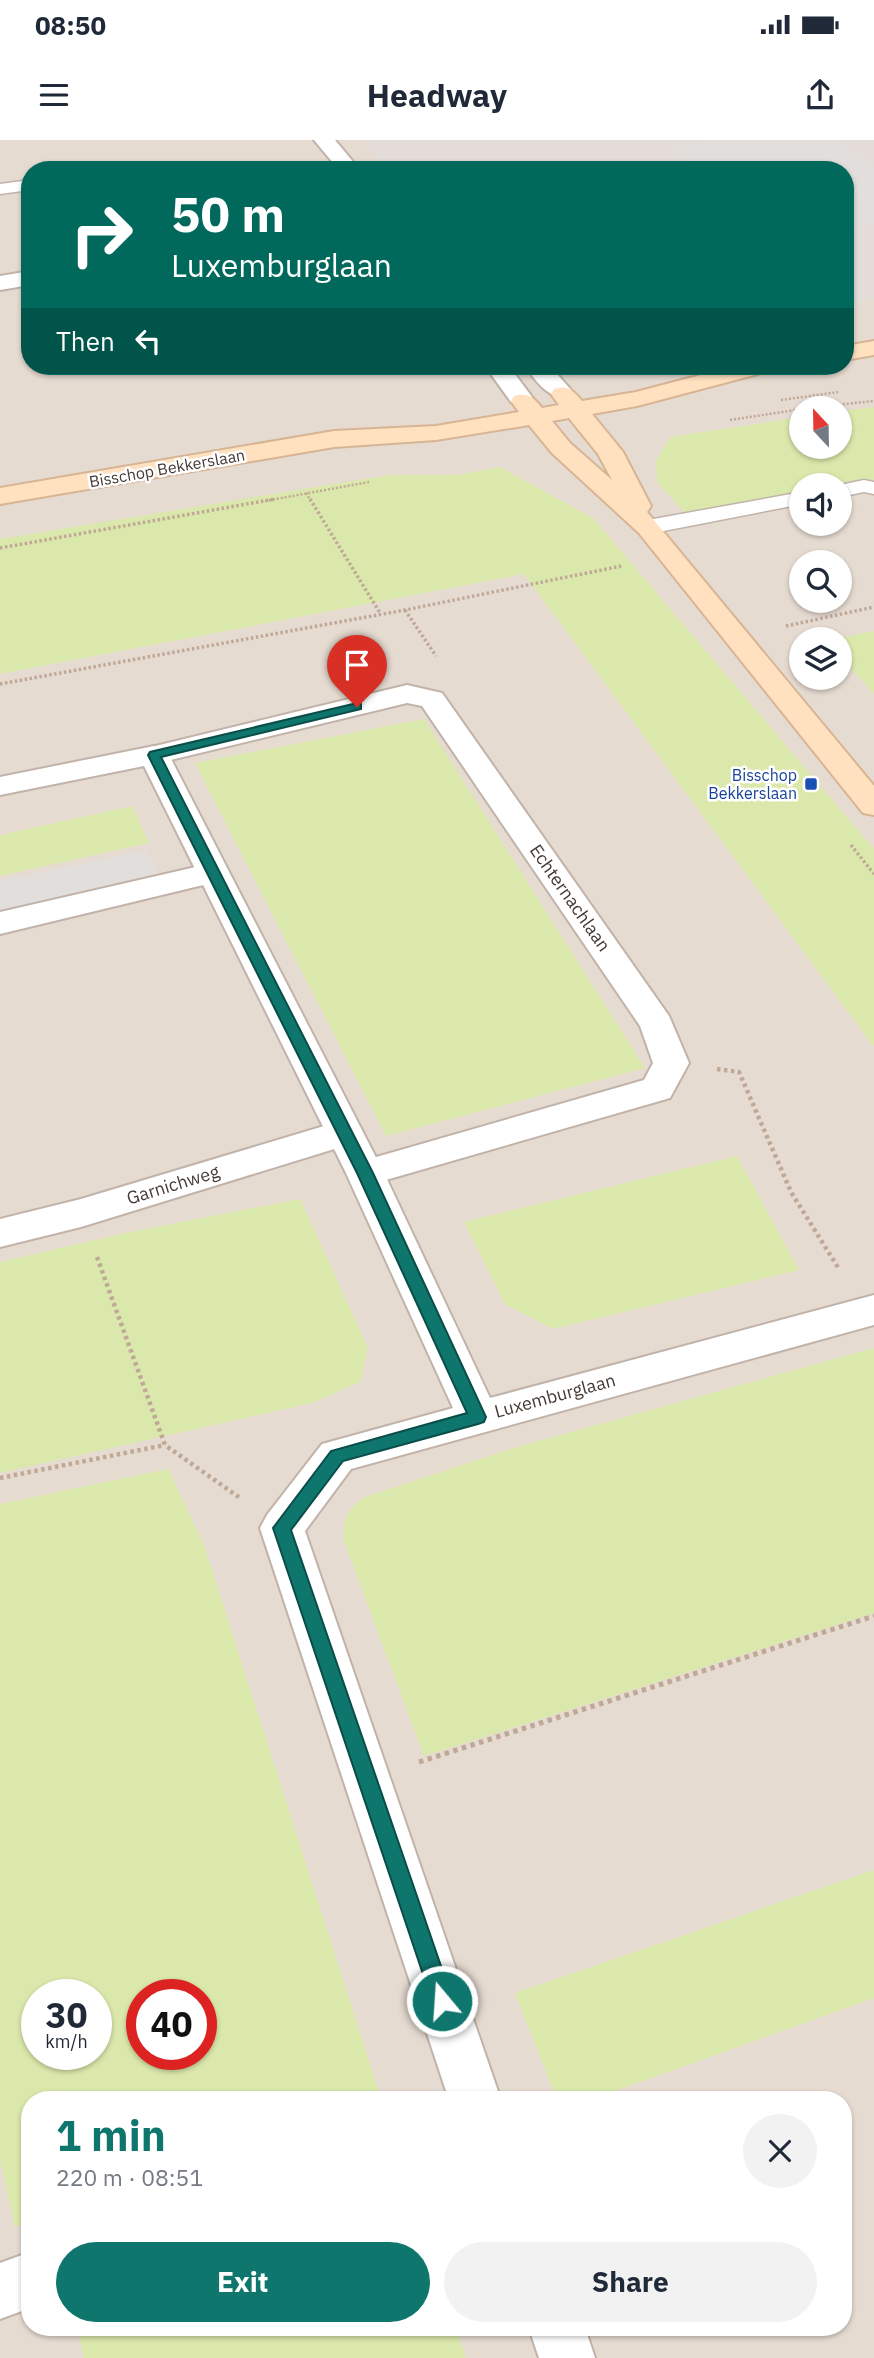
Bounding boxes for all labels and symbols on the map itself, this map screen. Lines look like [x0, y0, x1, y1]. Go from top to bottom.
north arrow [789, 396, 852, 458]
street label: Bisschop Bekkerslaan [88, 444, 246, 492]
pin [327, 635, 387, 707]
place label: Bisschop Bekkerslaan [708, 765, 797, 803]
marker: Bisschop Bekkerslaan [803, 776, 819, 792]
street label: Echternachlaan [525, 840, 616, 956]
street label: Garnichweg [124, 1159, 222, 1210]
street label: Luxemburglaan [492, 1368, 618, 1423]
position arrow [405, 1964, 479, 2038]
speed limit sign: 40 [126, 1979, 217, 2070]

